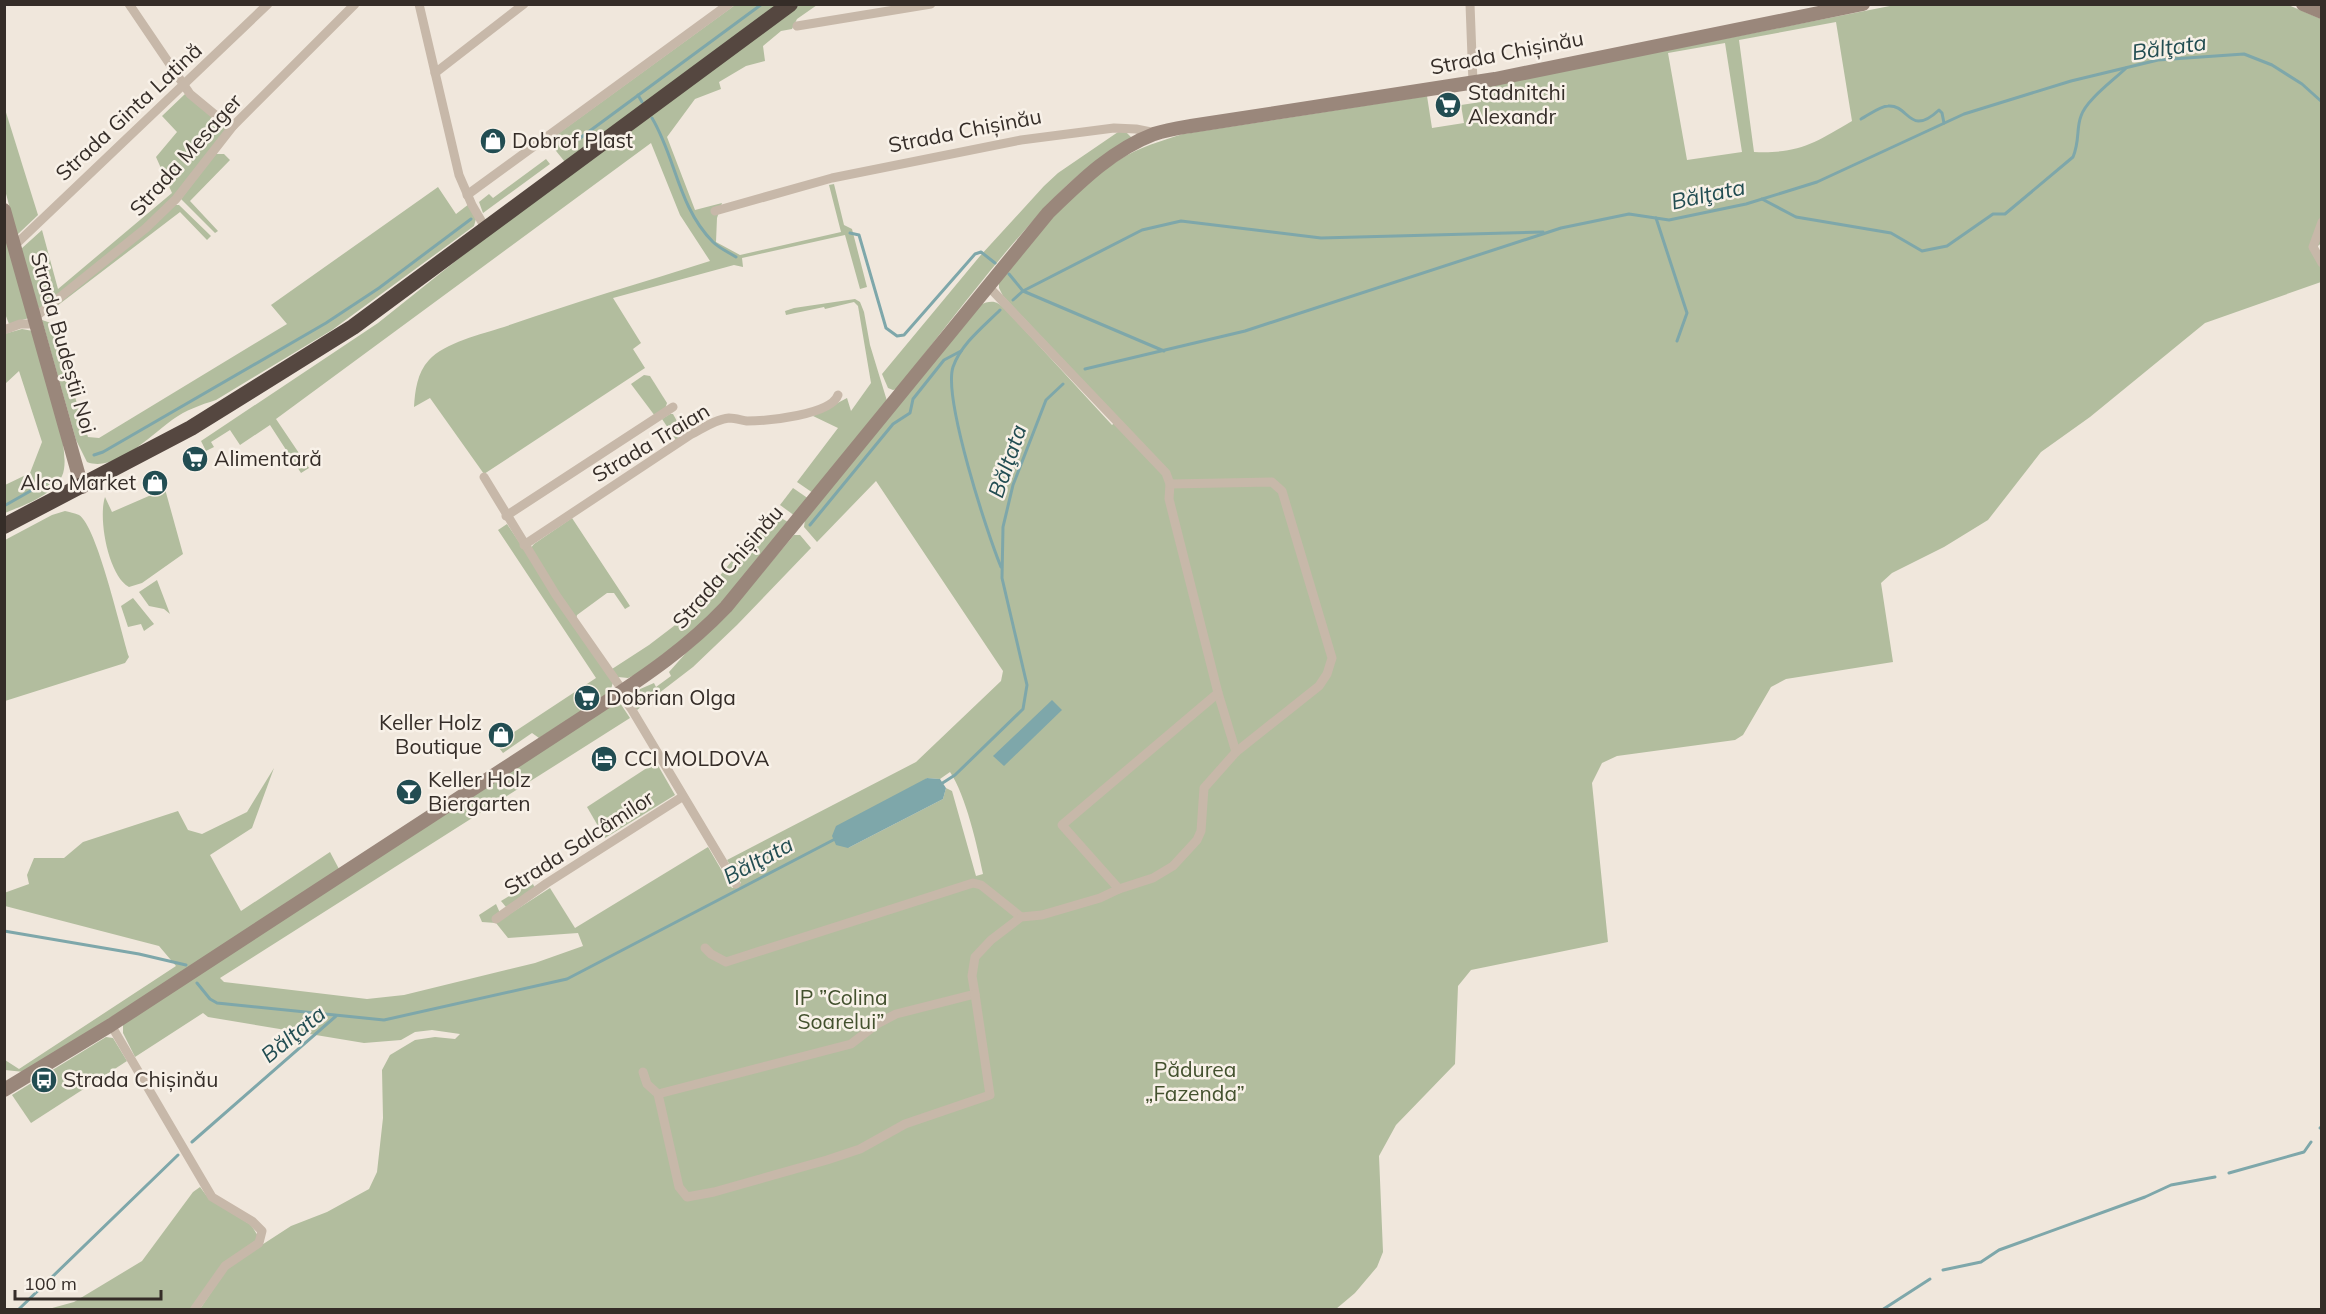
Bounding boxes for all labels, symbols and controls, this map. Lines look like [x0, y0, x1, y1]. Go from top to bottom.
street label: Strada Chișinău [1428, 24, 1586, 81]
water label: Bălţata [2130, 28, 2208, 66]
street label: Strada Ginta Latină [50, 37, 207, 186]
place label: Stadnitchi Alexandr [1468, 79, 1566, 129]
street label: Strada Mesager [124, 88, 247, 221]
supermarket icon: Stadnitchi Alexandr [1433, 90, 1463, 120]
street label: Strada Chișinău [886, 102, 1044, 159]
shop icon: Dobrof Plast [478, 126, 508, 156]
place label: Dobrof Plast [512, 127, 633, 153]
water label: Bălţata [1668, 172, 1748, 216]
street label: Strada Budeștii Noi [25, 249, 102, 437]
street label: Strada Traian [587, 397, 714, 487]
water label: Bălţata [982, 421, 1032, 501]
supermarket icon: Alimentară [180, 444, 210, 474]
place label: Alimentară [214, 445, 322, 471]
shop icon: Alco Market [140, 468, 170, 498]
place label: Alco Market [20, 469, 136, 495]
street label: Strada Chișinău [666, 499, 789, 634]
supermarket icon: Dobrian Olga [572, 683, 602, 713]
place label: Dobrian Olga [606, 684, 736, 710]
place label: Keller Holz Boutique [379, 709, 482, 759]
shop icon: Keller Holz Boutique [486, 720, 516, 750]
hotel icon: CCI MOLDOVA [589, 744, 619, 774]
place label: CCI MOLDOVA [624, 745, 770, 771]
place label: Keller Holz Biergarten [428, 766, 531, 816]
bar icon: Keller Holz Biergarten [394, 777, 424, 807]
street label: Strada Salcâmilor [499, 784, 658, 900]
water label: Bălţata [718, 830, 798, 890]
park label: IP ”Colina Soarelui” [794, 984, 888, 1034]
water label: Bălţata [255, 999, 331, 1069]
park label: Pădurea „Fazenda” [1145, 1056, 1245, 1106]
bus stop icon: Strada Chișinău [29, 1065, 59, 1095]
place label: Strada Chișinău [63, 1066, 218, 1093]
scale bar [15, 1263, 160, 1301]
text: 100 m [24, 1272, 77, 1295]

